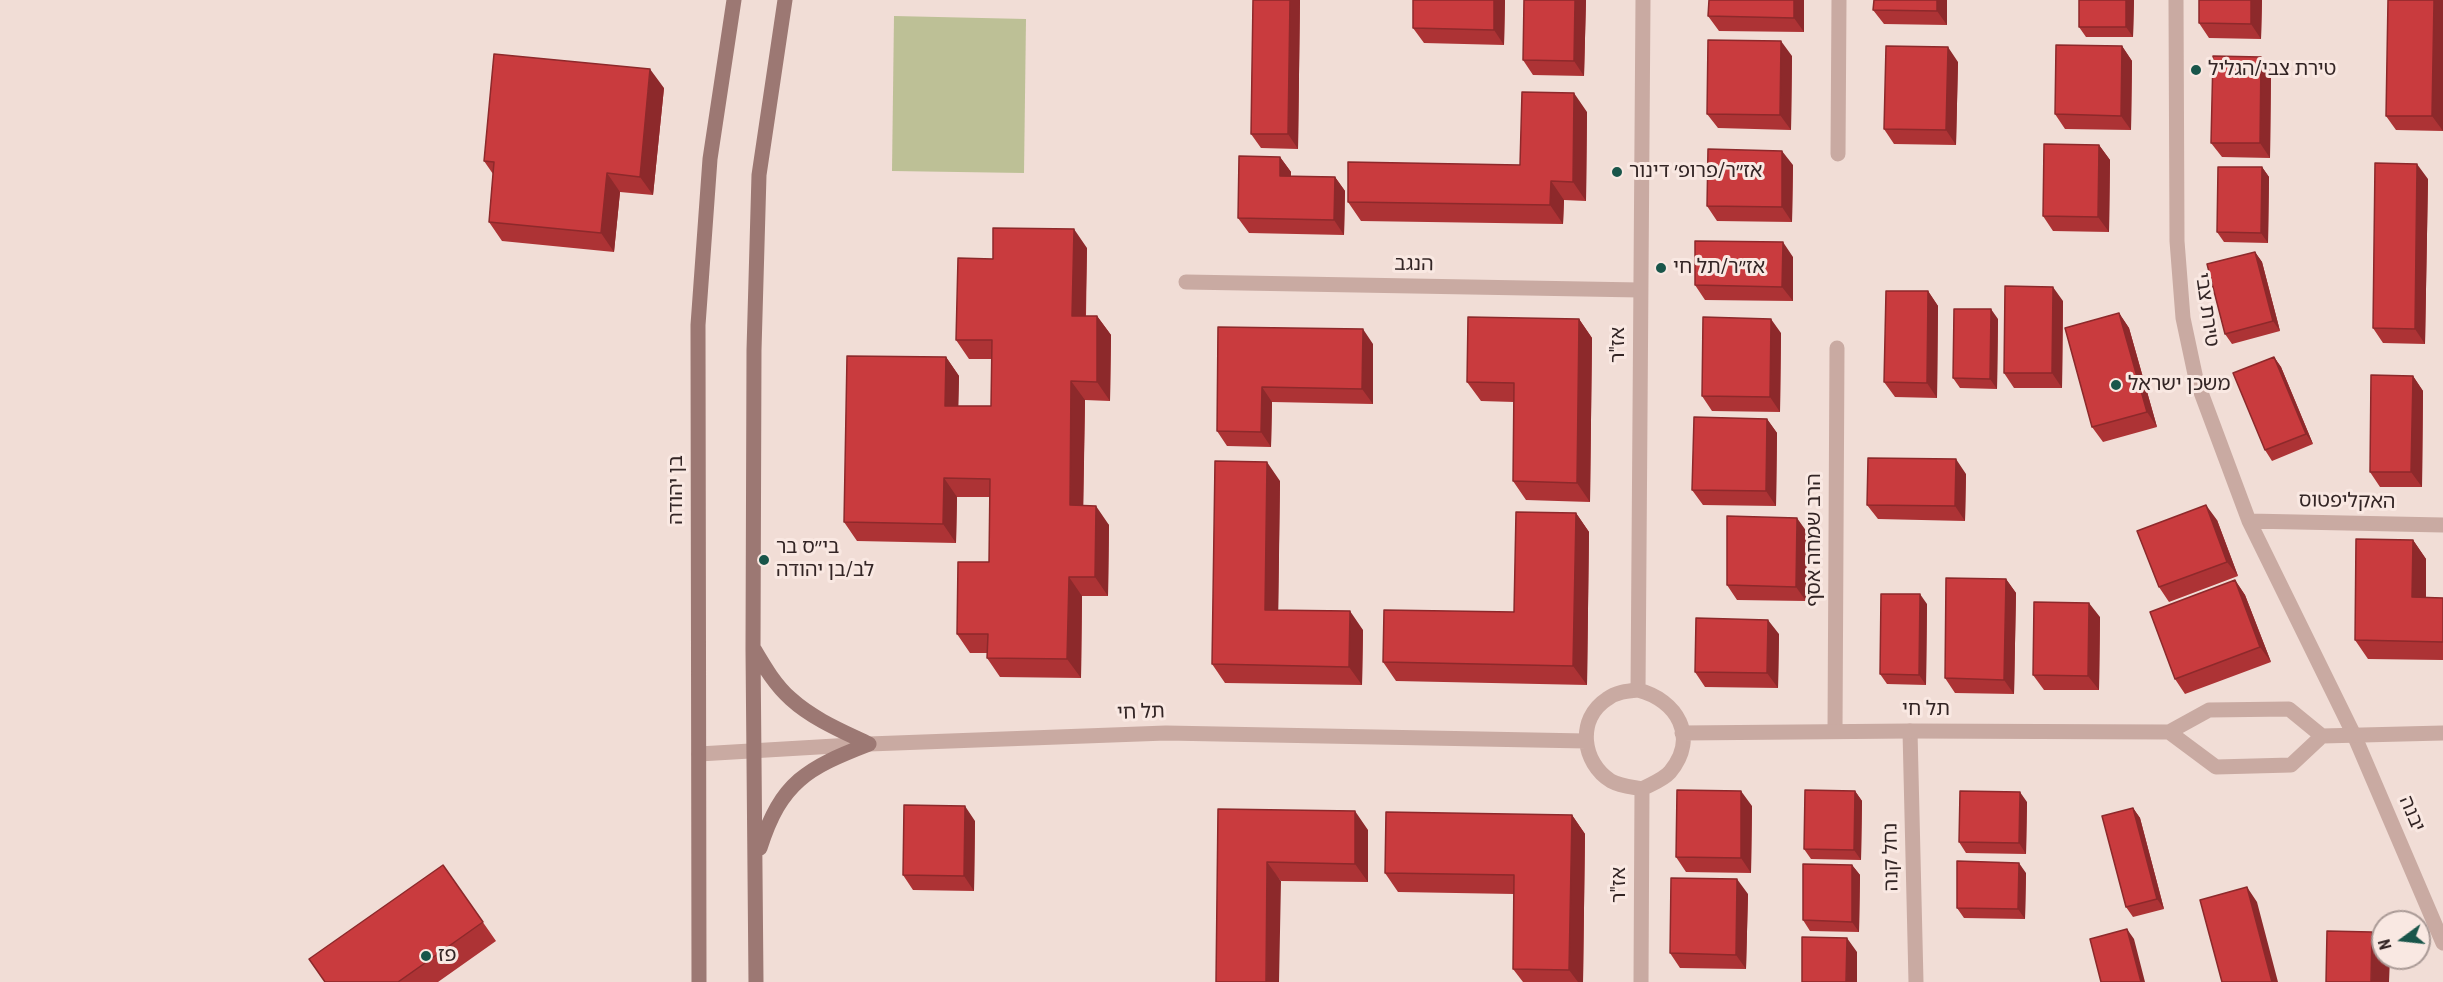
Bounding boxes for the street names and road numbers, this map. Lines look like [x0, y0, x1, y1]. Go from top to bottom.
street label: הנגב [1394, 253, 1434, 277]
street label: טירת צבי [2189, 271, 2223, 349]
street label: אז"ר [1607, 327, 1631, 363]
street label: בן יהודה [665, 455, 689, 525]
street label: הרב שמחה אסף [1803, 473, 1827, 607]
street label: האקליפטוס [2298, 489, 2396, 515]
street label: תל חי [1902, 698, 1950, 722]
street label: תל חי [1117, 700, 1165, 726]
street label: יבנה [2393, 793, 2429, 835]
street label: נחל קנה [1879, 823, 1905, 891]
street label: אז"ר [1608, 867, 1632, 903]

